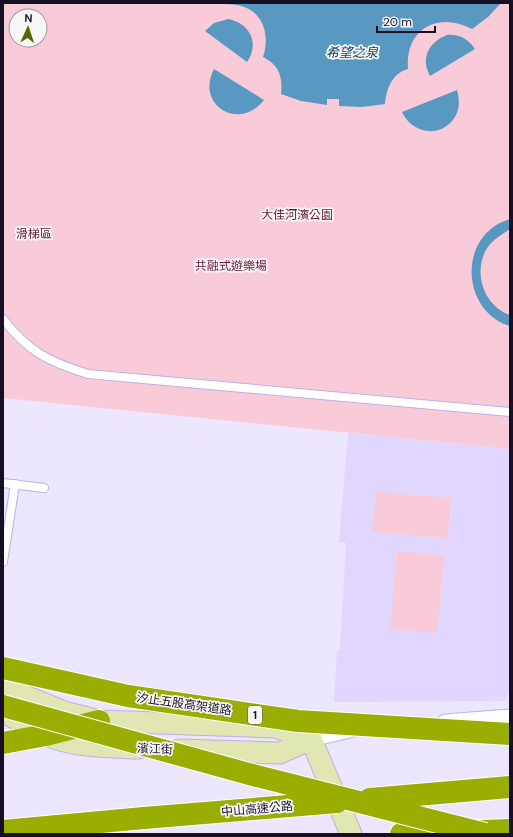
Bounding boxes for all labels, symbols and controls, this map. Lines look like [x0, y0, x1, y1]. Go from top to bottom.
north arrow [8, 8, 48, 48]
scale bar [377, 8, 435, 34]
text: N [24, 11, 33, 25]
text: 20 m [383, 14, 412, 30]
water label: 希望之泉 [326, 44, 379, 61]
park label: 大佳河濱公園 [261, 207, 333, 223]
park label: 滑梯區 [16, 226, 52, 242]
park label: 共融式遊樂場 [195, 258, 267, 274]
street label: 汐止五股高架道路 [135, 689, 233, 719]
road number: 1 [248, 706, 262, 724]
street label: 濱江街 [137, 740, 173, 758]
street label: 中山高速公路 [220, 798, 294, 820]

